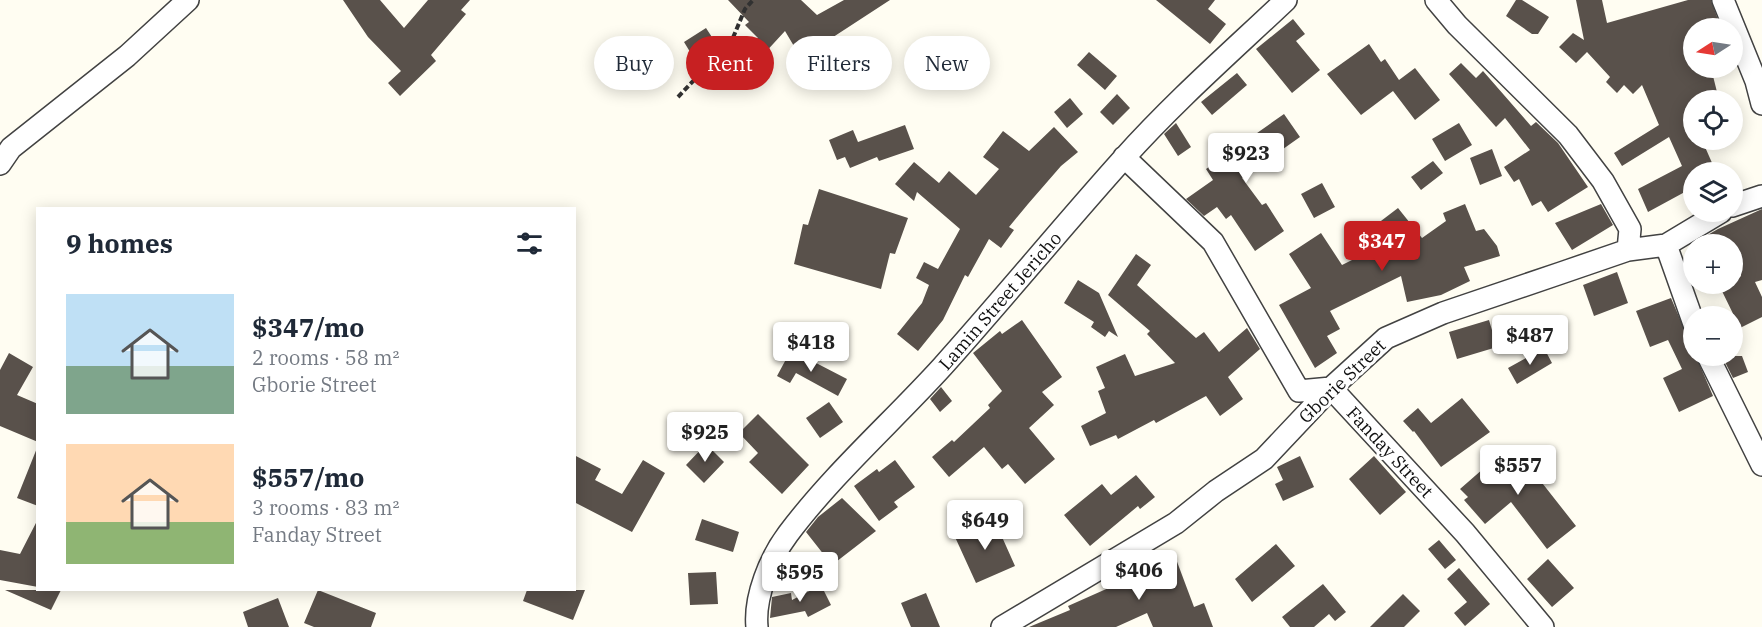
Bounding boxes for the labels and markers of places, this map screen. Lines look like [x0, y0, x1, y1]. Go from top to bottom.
pin: $923 [1210, 133, 1282, 184]
pin: $347 [1346, 221, 1418, 272]
pin: $487 [1494, 315, 1566, 366]
pin: $418 [775, 322, 847, 373]
pin: $925 [669, 412, 741, 463]
pin: $557 [1482, 445, 1554, 496]
pin: $649 [949, 500, 1021, 551]
pin: $406 [1103, 550, 1175, 601]
pin: $595 [764, 552, 836, 603]

